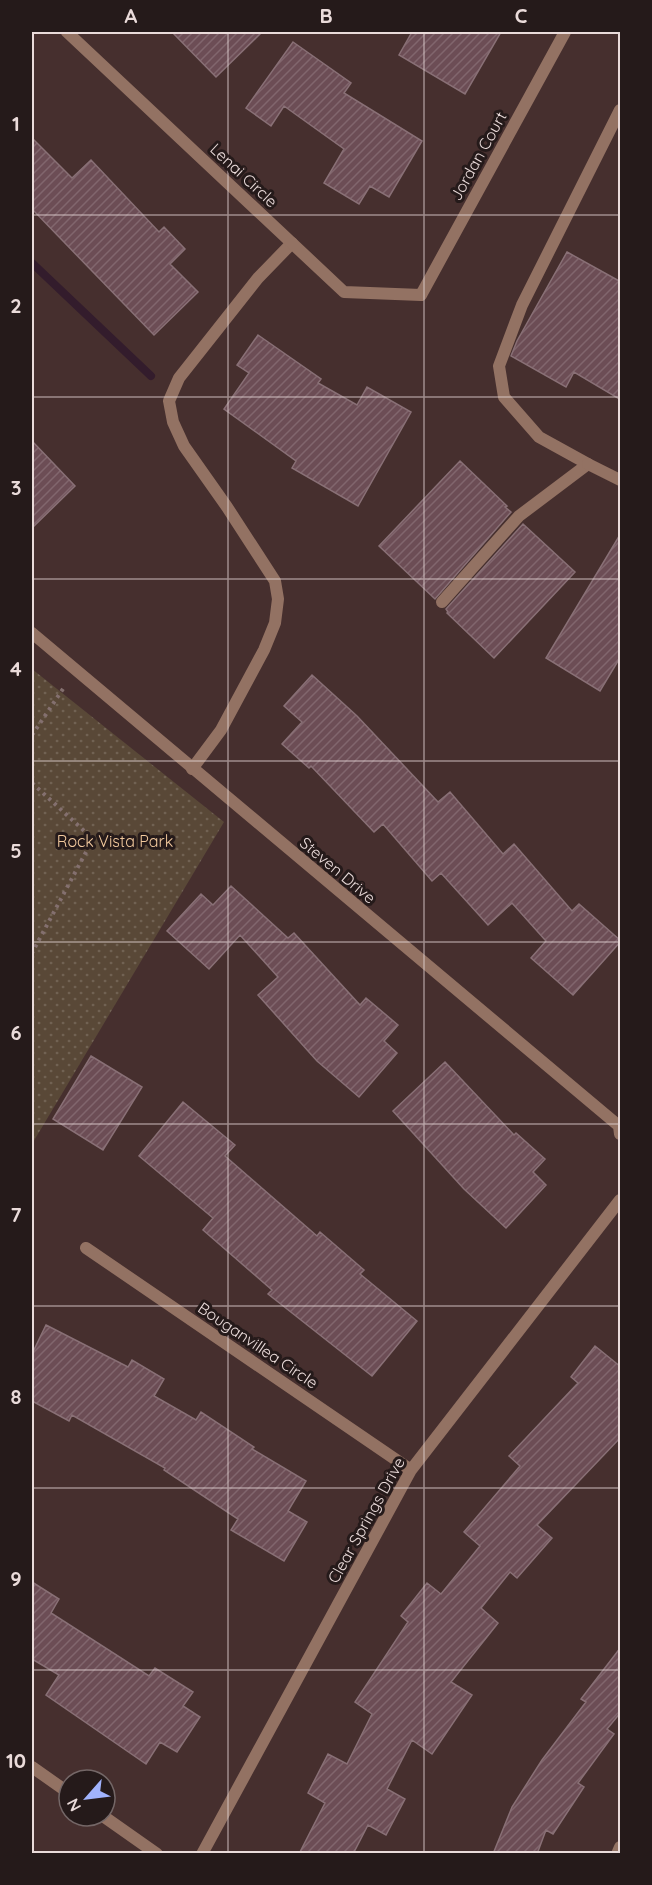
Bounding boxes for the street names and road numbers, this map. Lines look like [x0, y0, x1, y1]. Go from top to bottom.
street label: Jordan Court [445, 108, 511, 204]
street label: Lenai Circle [206, 139, 282, 211]
street label: Steven Drive [296, 832, 380, 908]
street label: Bouganvillea Circle [194, 1297, 322, 1393]
street label: Clear Springs Drive [323, 1453, 409, 1587]

